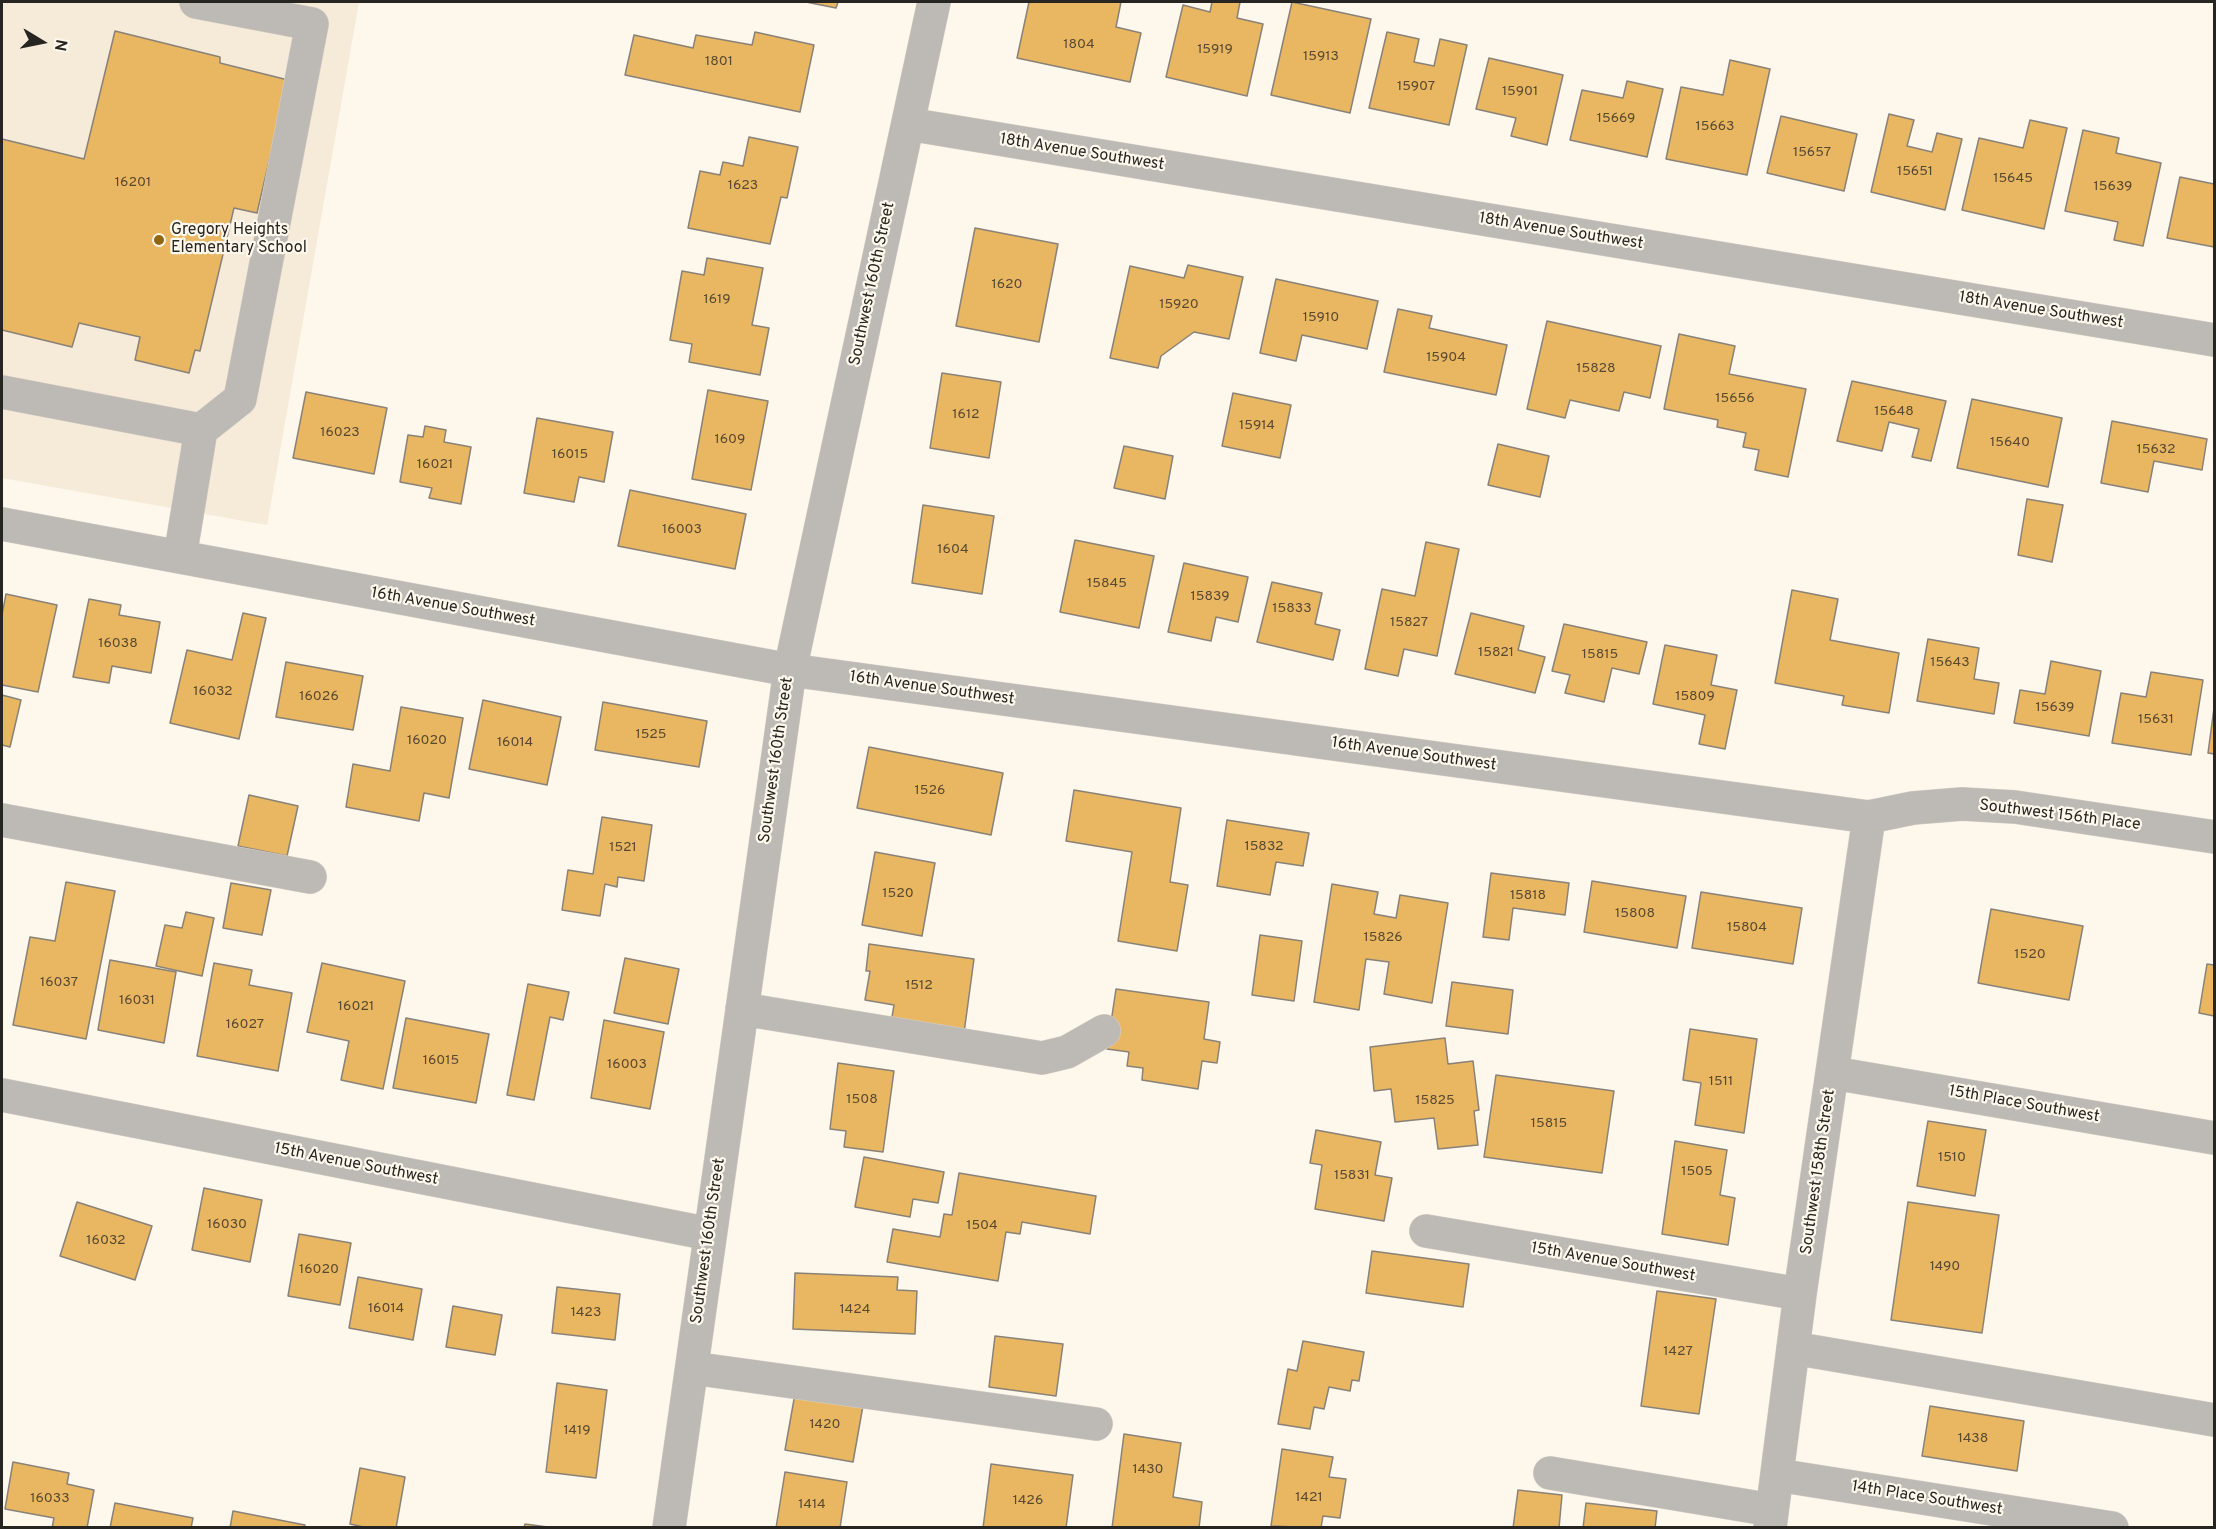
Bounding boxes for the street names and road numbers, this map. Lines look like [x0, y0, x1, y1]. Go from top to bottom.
street label: 18th Avenue Southwest [998, 131, 1166, 175]
street label: Southwest 160th Street [846, 200, 900, 368]
street label: 18th Avenue Southwest [1477, 210, 1645, 254]
street label: 18th Avenue Southwest [1957, 289, 2125, 333]
street label: 16th Avenue Southwest [369, 584, 537, 632]
street label: 16th Avenue Southwest [848, 668, 1016, 710]
street label: Southwest 160th Street [756, 676, 798, 844]
street label: 16th Avenue Southwest [1330, 734, 1498, 776]
street label: Southwest 156th Place [1978, 797, 2142, 835]
street label: 15th Place Southwest [1947, 1082, 2101, 1128]
street label: Southwest 158th Street [1798, 1088, 1840, 1256]
street label: 15th Avenue Southwest [272, 1140, 440, 1190]
street label: Southwest 160th Street [688, 1157, 730, 1325]
street label: 15th Avenue Southwest [1529, 1239, 1697, 1287]
street label: 14th Place Southwest [1850, 1478, 2004, 1520]

